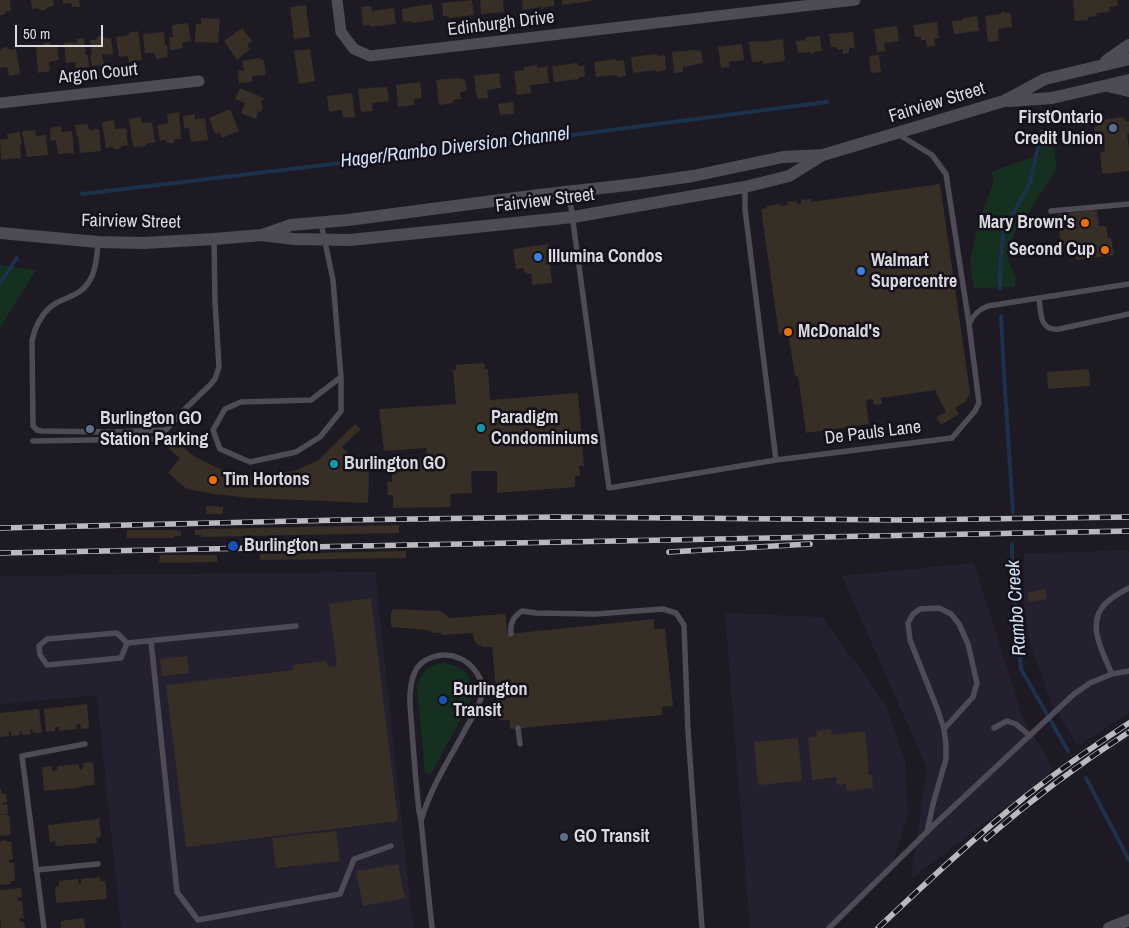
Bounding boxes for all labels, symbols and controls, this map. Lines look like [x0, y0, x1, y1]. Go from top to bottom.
street label: Edinburgh Drive [446, 7, 556, 41]
scale bar [18, 15, 105, 47]
text: 50 m [23, 23, 50, 44]
street label: Argon Court [57, 59, 139, 89]
street label: Fairview Street [886, 78, 988, 128]
place label: FirstOntario Credit Union [1014, 107, 1103, 150]
marker: FirstOntario Credit Union [1107, 122, 1119, 134]
water label: Hager/Rambo Diversion Channel [339, 123, 571, 173]
street label: Fairview Street [494, 184, 596, 218]
street label: Fairview Street [81, 210, 181, 234]
place label: Mary Brown's [979, 212, 1075, 234]
marker: Mary Brown's [1079, 217, 1091, 229]
place label: Second Cup [1009, 239, 1095, 261]
marker: Second Cup [1099, 244, 1111, 256]
place label: Illumina Condos [548, 246, 663, 268]
place label: Walmart Supercentre [871, 250, 957, 292]
marker: Illumina Condos [532, 251, 544, 263]
marker: Walmart Supercentre [855, 265, 867, 277]
place label: McDonald's [798, 321, 880, 343]
marker: McDonald's [782, 326, 794, 338]
place label: Paradigm Condominiums [491, 407, 598, 449]
place label: Burlington GO Station Parking [100, 408, 208, 450]
street label: De Pauls Lane [824, 416, 922, 450]
marker: Paradigm Condominiums [475, 422, 487, 434]
marker: Burlington GO Station Parking [84, 423, 96, 435]
place label: Burlington GO [344, 453, 446, 475]
marker: Burlington GO [328, 458, 340, 470]
place label: Tim Hortons [223, 469, 310, 491]
marker: Tim Hortons [207, 474, 219, 486]
place label: Burlington [244, 535, 319, 557]
marker: Burlington [226, 539, 240, 553]
water label: Rambo Creek [1002, 559, 1032, 657]
place label: Burlington Transit [453, 679, 528, 722]
marker: Burlington Transit [437, 694, 449, 706]
place label: GO Transit [574, 826, 649, 848]
marker: GO Transit [558, 831, 570, 843]

